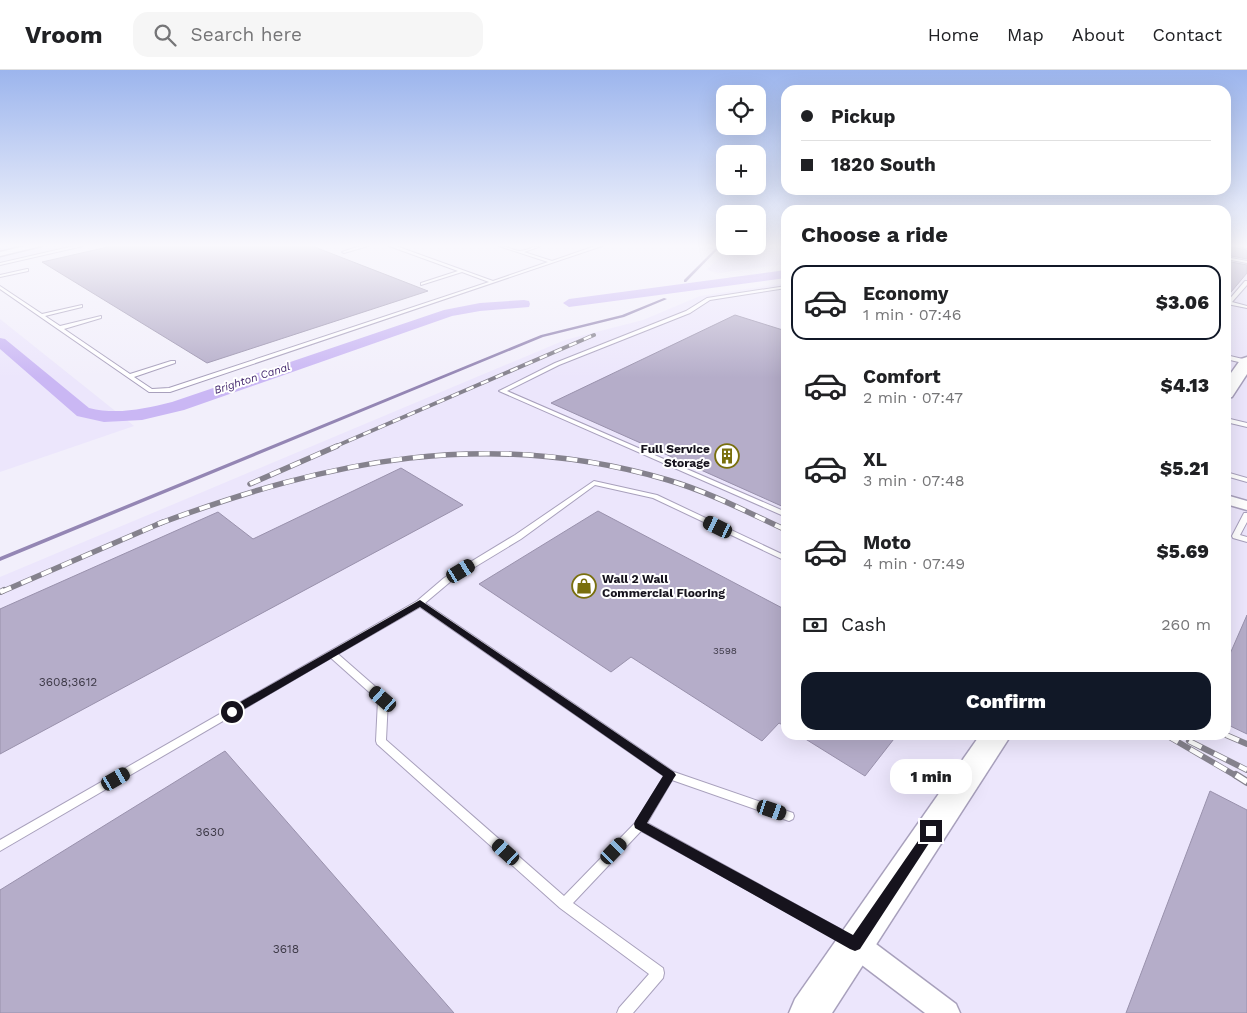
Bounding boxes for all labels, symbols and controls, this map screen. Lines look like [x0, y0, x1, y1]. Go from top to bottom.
search box [133, 12, 483, 57]
text: Vroom [25, 21, 103, 49]
icon: search [151, 21, 179, 49]
text: Search here [191, 23, 302, 46]
text: Home [928, 24, 979, 45]
text: Map [1007, 24, 1044, 45]
text: About [1072, 24, 1124, 45]
text: Contact [1152, 24, 1222, 45]
map controls [716, 85, 766, 255]
button: locate [716, 85, 766, 135]
text: Pickup [831, 105, 895, 128]
button: + [716, 145, 766, 195]
text: 1820 South [831, 153, 936, 176]
button: − [716, 205, 766, 255]
text: Choose a ride [801, 222, 948, 247]
icon: car [803, 280, 848, 325]
text: Economy [863, 282, 948, 305]
text: $3.06 [1156, 291, 1209, 314]
text: 1 min · 07:46 [863, 305, 961, 324]
water label: Brighton Canal [212, 360, 293, 397]
icon: car [803, 363, 848, 408]
text: Comfort [863, 365, 941, 388]
text: $4.13 [1161, 374, 1209, 397]
text: 2 min · 07:47 [863, 388, 963, 407]
place label: Full Service Storage [640, 442, 710, 470]
building icon: Full Service Storage [714, 443, 740, 469]
icon: car [803, 446, 848, 491]
text: XL [863, 448, 887, 471]
text: $5.21 [1160, 457, 1209, 480]
text: 3 min · 07:48 [863, 471, 965, 490]
car [701, 514, 734, 540]
icon: car [803, 529, 848, 574]
text: Moto [863, 531, 911, 554]
text: $5.69 [1157, 540, 1209, 563]
text: 4 min · 07:49 [863, 554, 965, 573]
car [444, 557, 477, 585]
place label: Wall 2 Wall Commercial Flooring [602, 572, 725, 600]
shop icon: Wall 2 Wall Commercial Flooring [571, 573, 597, 599]
icon: cash [801, 611, 829, 639]
text: Cash [841, 613, 887, 636]
text: 260 m [1161, 615, 1211, 634]
house number: 3598 [713, 645, 737, 656]
button: Confirm [801, 672, 1211, 730]
house number: 3608;3612 [39, 675, 97, 689]
car [366, 683, 399, 715]
route start [221, 701, 243, 723]
callout: 1 min [890, 758, 972, 794]
car [99, 765, 132, 793]
text: 1 min [910, 767, 952, 786]
car [755, 798, 788, 822]
route end [920, 820, 942, 842]
house number: 3630 [196, 825, 224, 839]
car [598, 835, 629, 867]
car [489, 836, 522, 868]
house number: 3618 [273, 942, 299, 956]

